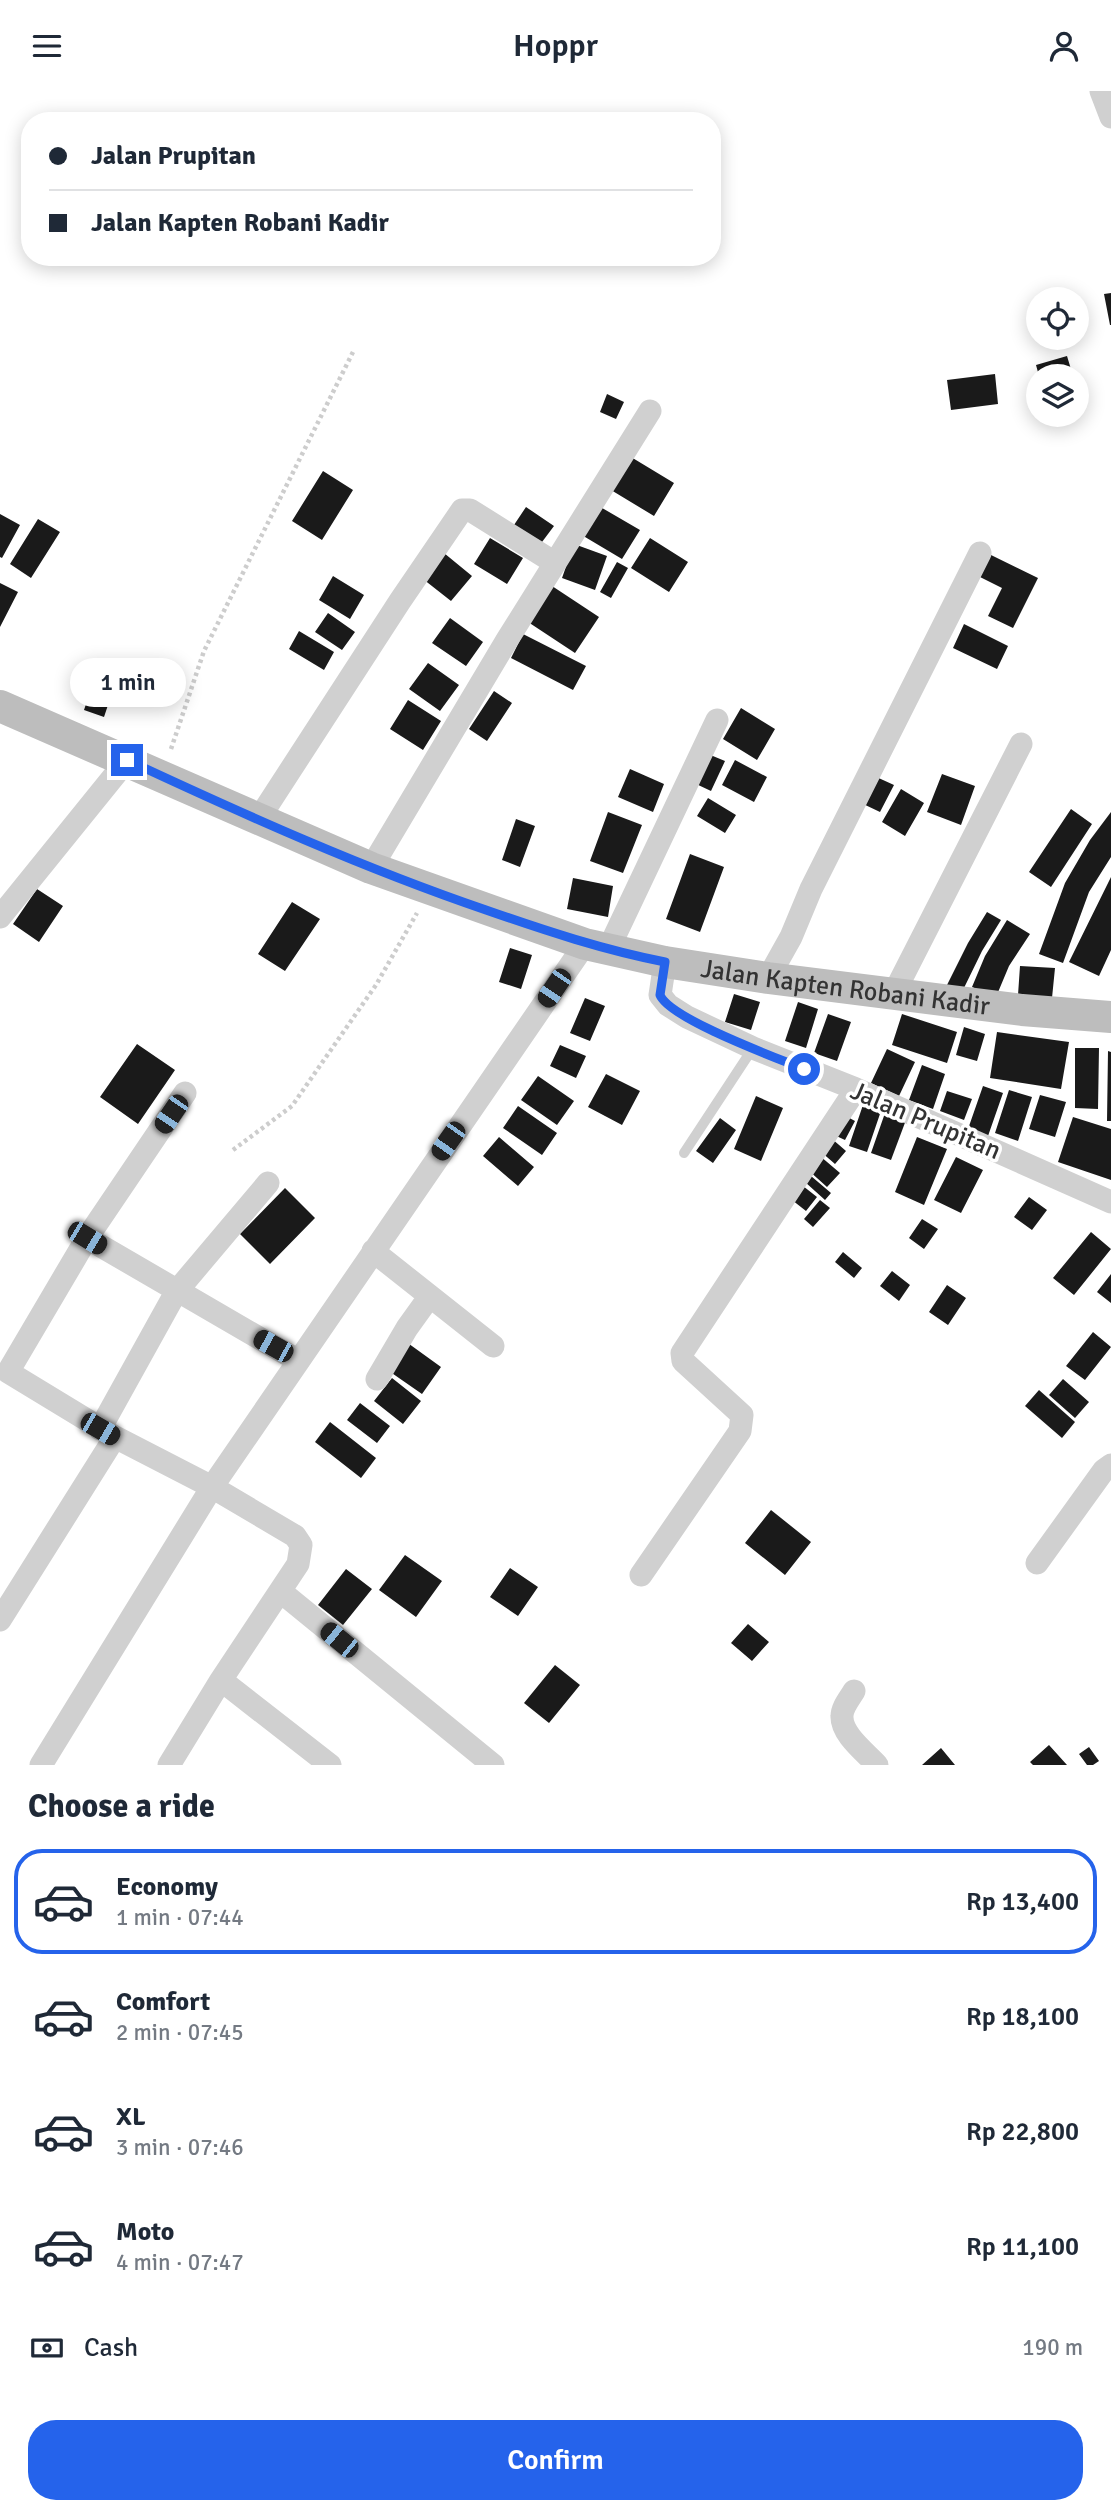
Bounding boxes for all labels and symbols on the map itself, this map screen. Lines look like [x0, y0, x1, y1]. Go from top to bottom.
callout: 1 min [69, 659, 185, 707]
route end [111, 744, 143, 776]
street label: Jalan Kapten Robani Kadir [699, 953, 992, 1023]
car [534, 965, 575, 1011]
route start [788, 1053, 820, 1085]
street label: Jalan Prupitan [846, 1075, 1006, 1167]
car [151, 1091, 192, 1137]
car [428, 1118, 469, 1164]
car [64, 1218, 111, 1258]
car [250, 1327, 297, 1365]
car [77, 1409, 124, 1449]
car [317, 1619, 362, 1661]

